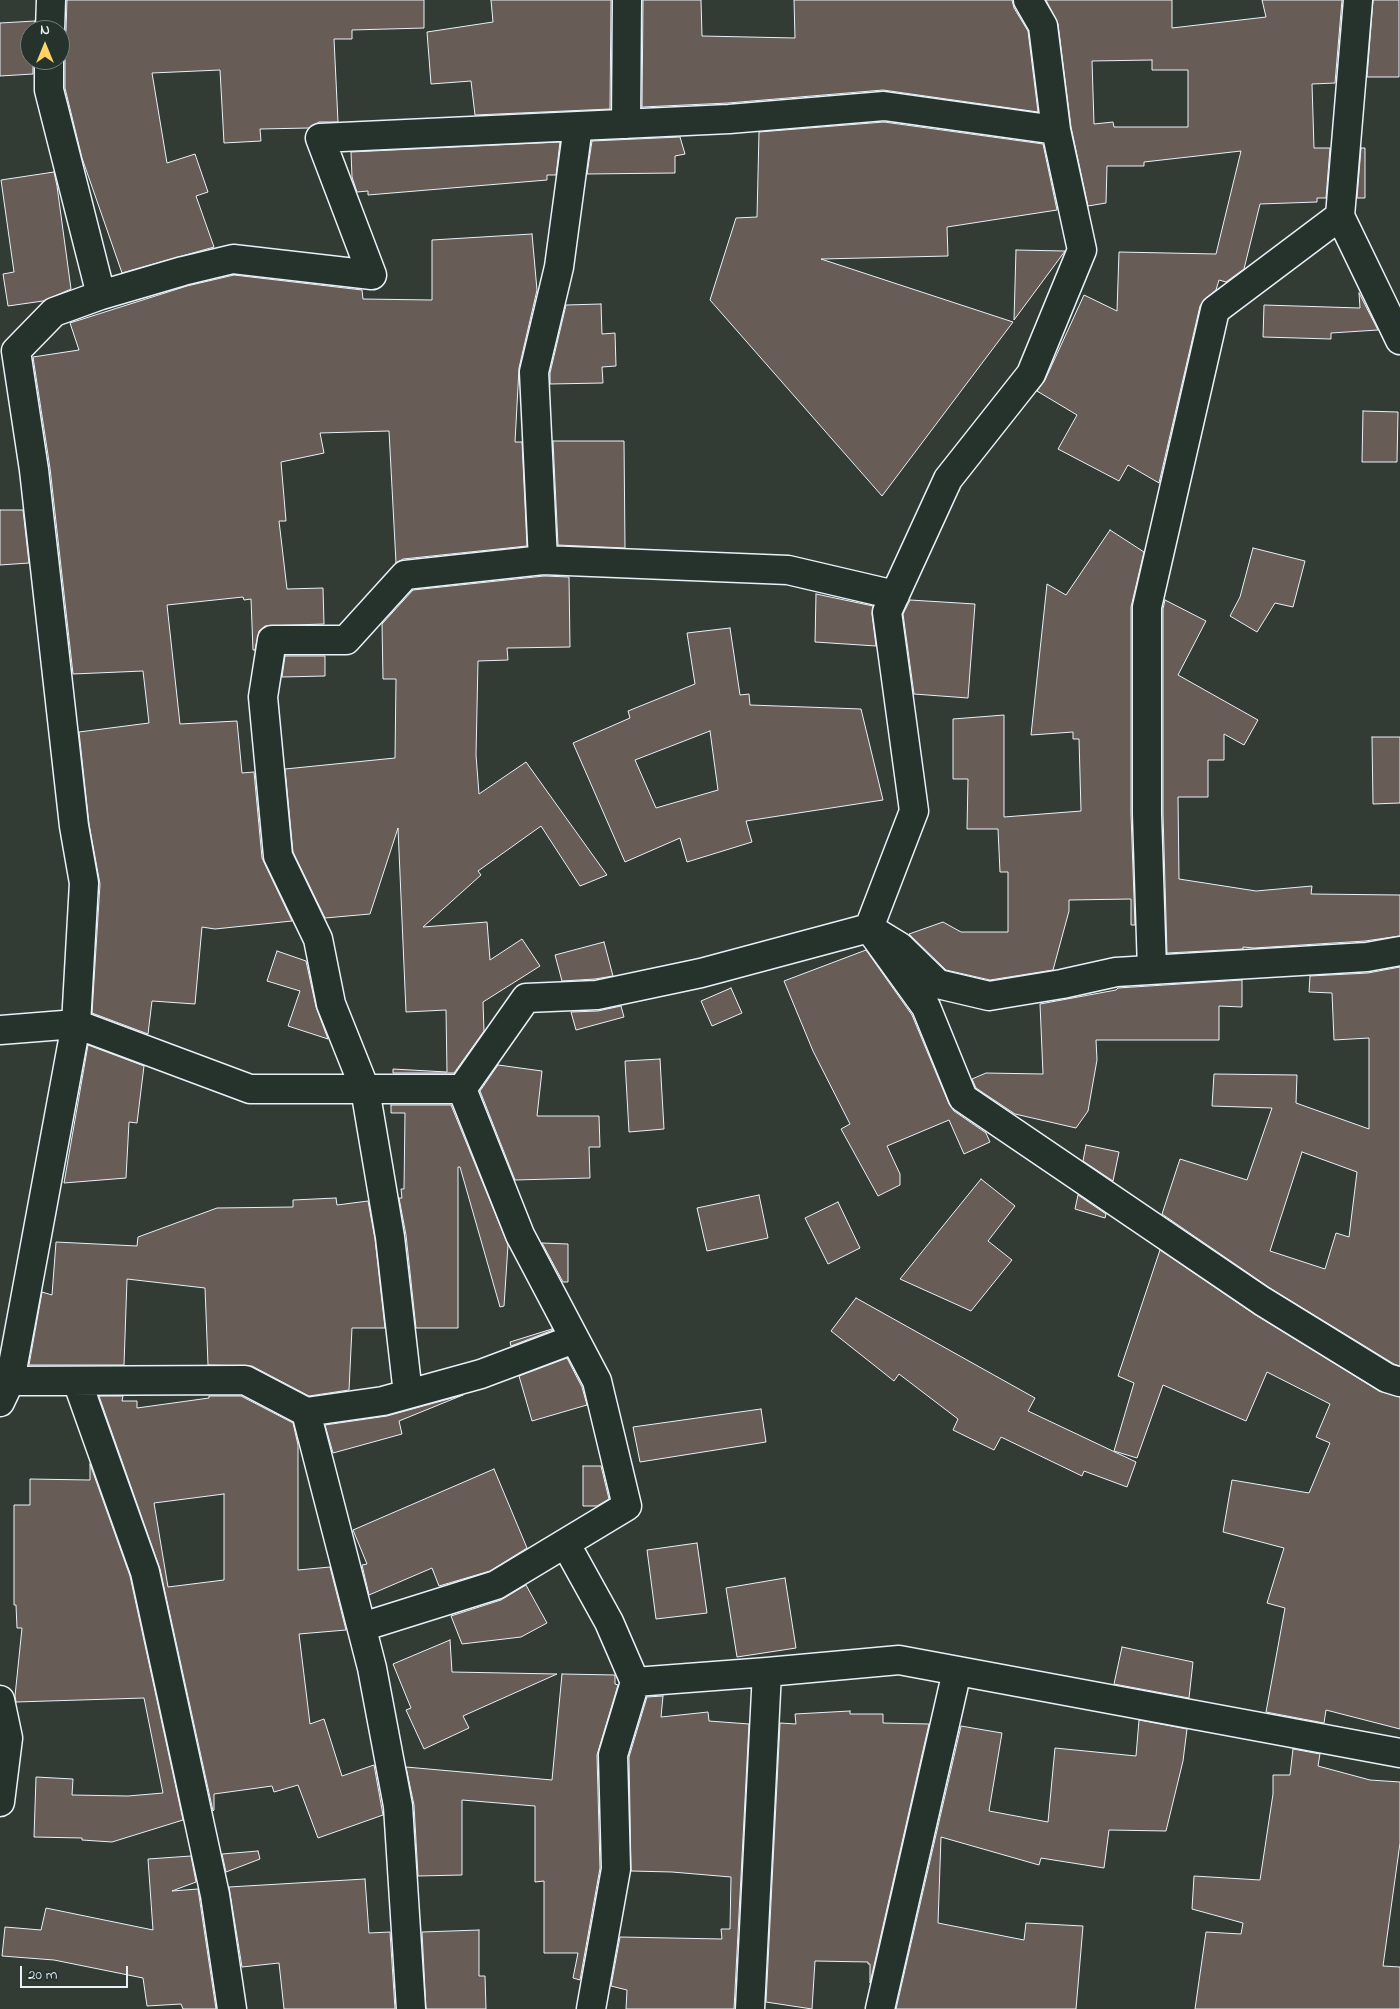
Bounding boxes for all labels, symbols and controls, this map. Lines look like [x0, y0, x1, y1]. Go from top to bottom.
north arrow [20, 20, 70, 70]
text: N [40, 20, 50, 41]
scale bar [22, 1956, 130, 1988]
text: 20 m [28, 1964, 57, 1986]

